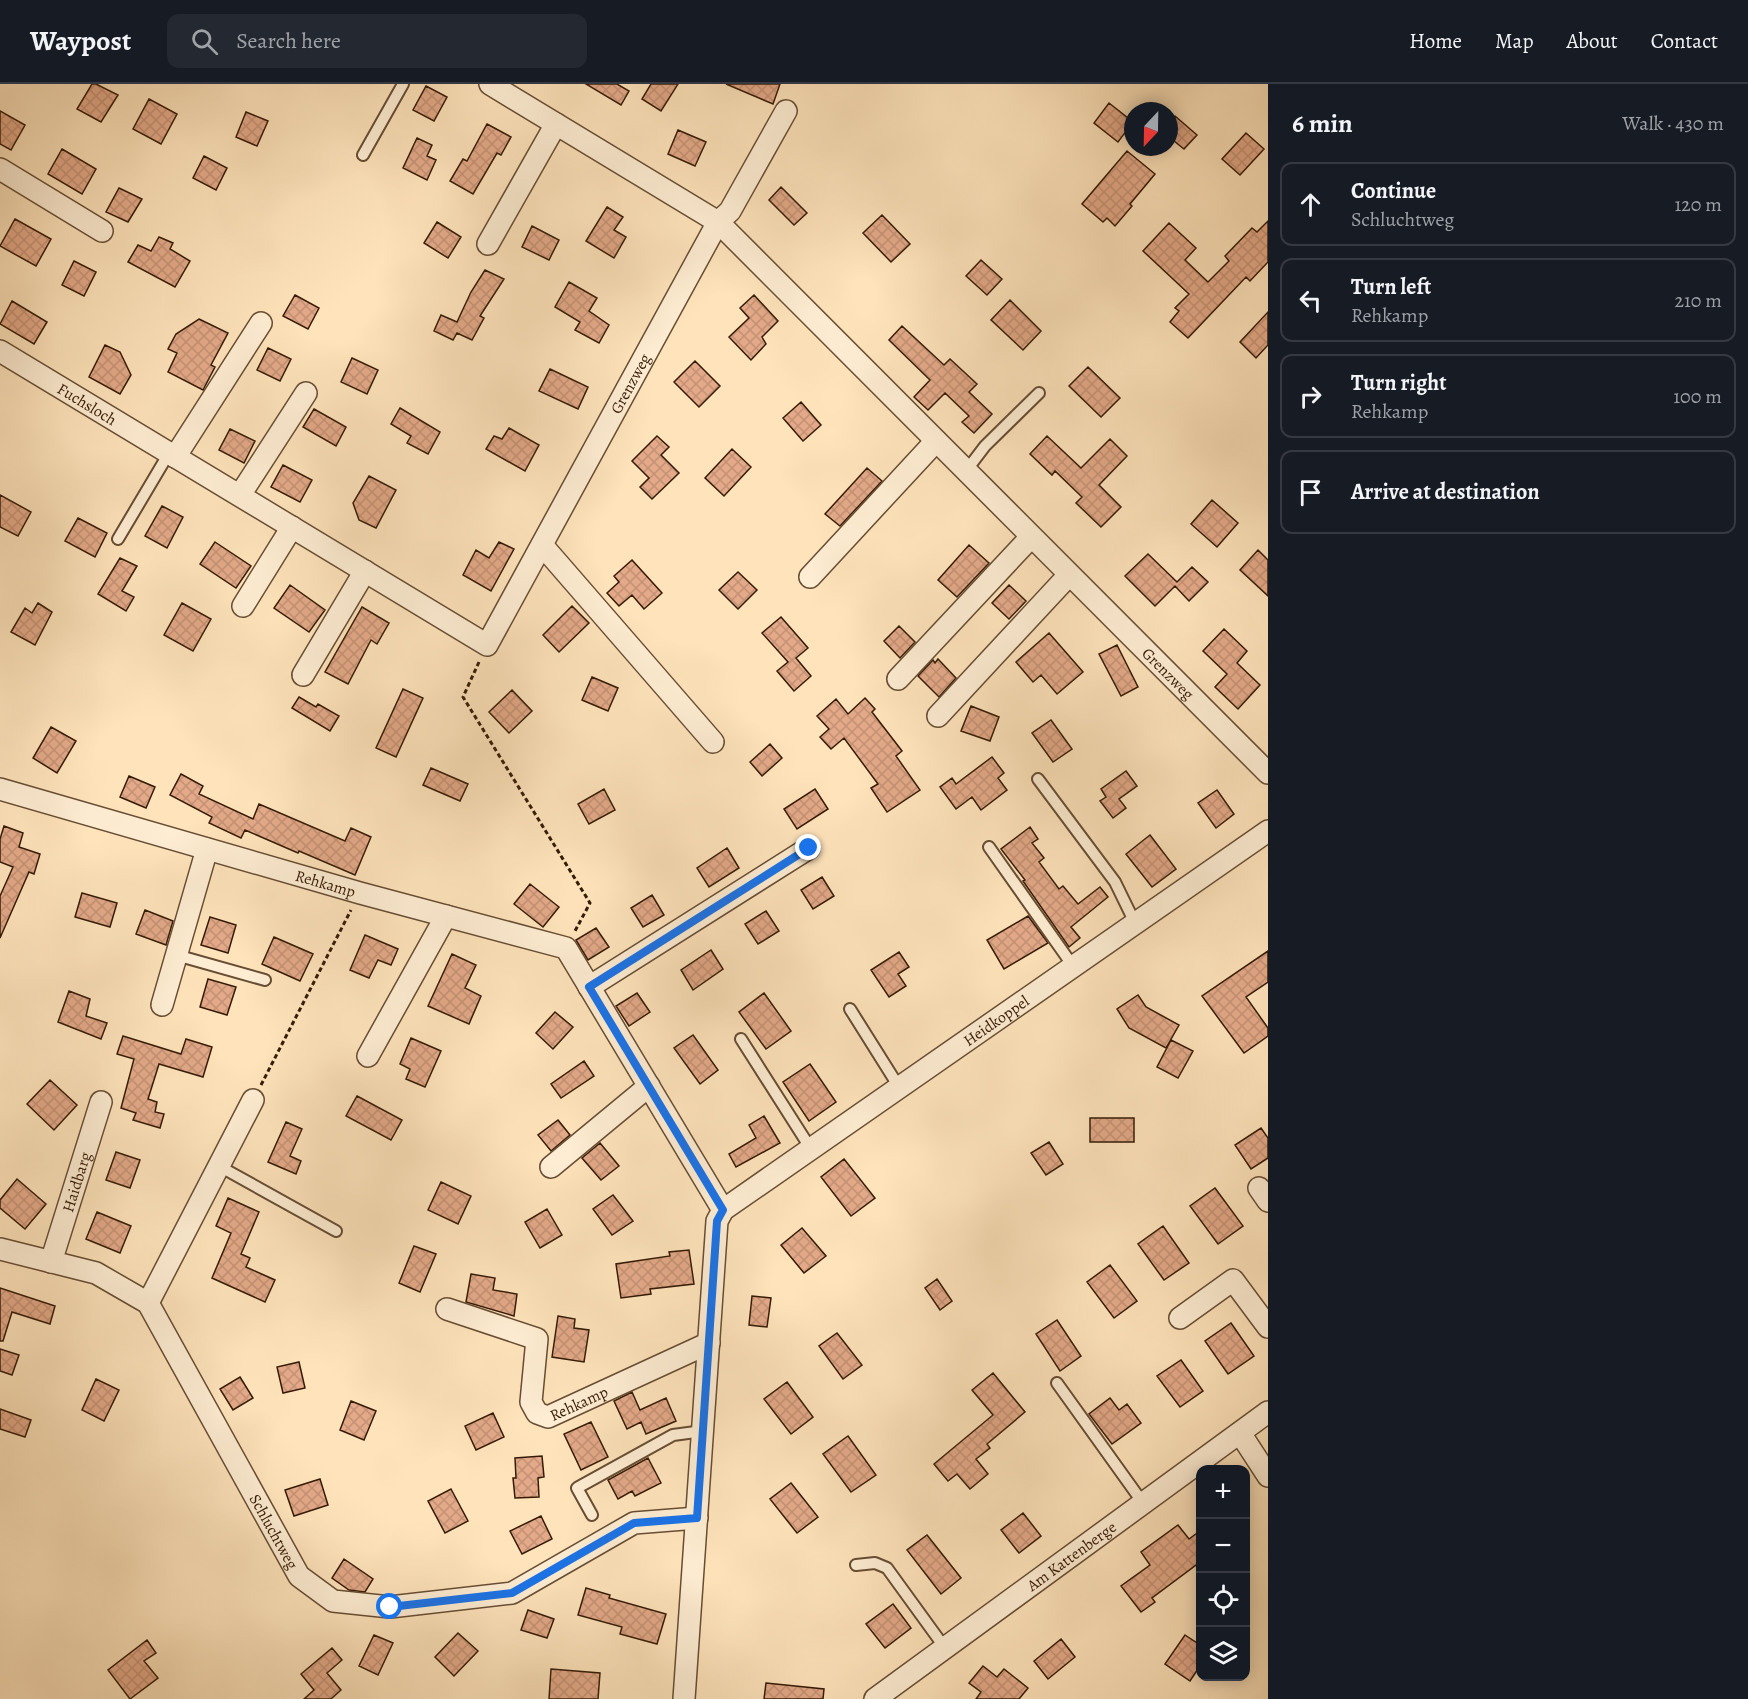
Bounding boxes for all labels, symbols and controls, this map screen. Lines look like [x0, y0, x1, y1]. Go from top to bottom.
search box [167, 14, 587, 68]
text: Waypost [30, 22, 131, 60]
icon: search [188, 25, 221, 58]
text: Search here [236, 26, 341, 56]
text: Home [1409, 27, 1462, 55]
text: Map [1495, 27, 1533, 55]
text: About [1566, 27, 1618, 55]
text: Contact [1651, 27, 1718, 55]
north arrow [1124, 102, 1178, 156]
text: 6 min [1292, 106, 1353, 141]
text: Walk · 430 m [1622, 110, 1724, 137]
text: Continue [1351, 176, 1436, 206]
icon: ahead [1294, 188, 1327, 221]
text: 120 m [1674, 191, 1722, 218]
text: Schluchtweg [1351, 206, 1454, 233]
text: Turn left [1351, 272, 1431, 302]
icon: left [1294, 284, 1327, 317]
text: 210 m [1674, 287, 1722, 314]
text: Rehkamp [1351, 302, 1428, 329]
street label: Grenzweg [605, 350, 656, 418]
text: Turn right [1351, 368, 1447, 398]
street label: Fuchsloch [53, 378, 121, 431]
icon: right [1294, 380, 1327, 413]
text: 100 m [1673, 383, 1722, 410]
text: Rehkamp [1351, 398, 1428, 425]
icon: arrive [1294, 476, 1327, 509]
text: Arrive at destination [1351, 477, 1540, 507]
street label: Grenzweg [1137, 643, 1199, 705]
route end [795, 834, 821, 860]
street label: Rehkamp [293, 865, 358, 903]
street label: Heidkoppel [959, 990, 1034, 1052]
street label: Haidbarg [57, 1149, 97, 1215]
street label: Rehkamp [546, 1381, 612, 1427]
map controls [1196, 1465, 1250, 1681]
button: + [1196, 1465, 1250, 1519]
street label: Schluchtweg [244, 1490, 303, 1573]
street label: Am Kattenberge [1022, 1516, 1121, 1597]
button: − [1196, 1519, 1250, 1573]
button: locate [1196, 1573, 1250, 1627]
route start [376, 1593, 402, 1619]
button: layers [1196, 1627, 1250, 1681]

